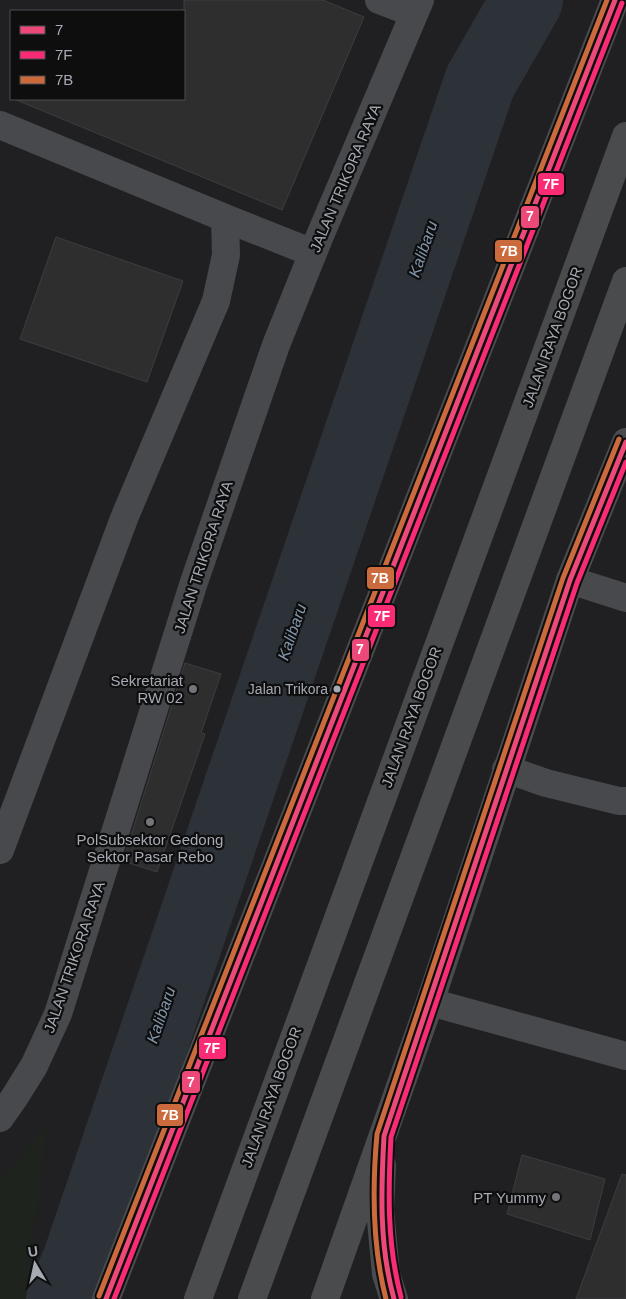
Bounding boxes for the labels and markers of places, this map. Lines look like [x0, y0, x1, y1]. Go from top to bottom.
place label: Sekretariat RW 02 [110, 672, 184, 706]
place label: Jalan Trikora [248, 681, 328, 697]
marker: Sekretariat RW 02 [187, 683, 199, 695]
marker: Jalan Trikora [332, 684, 342, 694]
marker: PolSubsektor Gedong Sektor Pasar Rebo [144, 816, 156, 828]
place label: PolSubsektor Gedong Sektor Pasar Rebo [77, 831, 223, 865]
place label: PT Yummy [473, 1189, 546, 1206]
marker: PT Yummy [550, 1191, 562, 1203]

